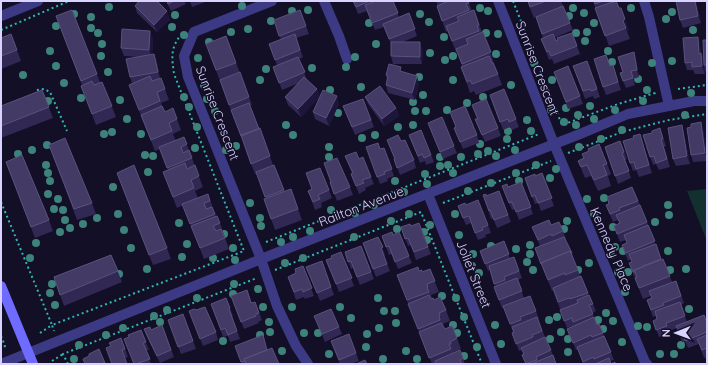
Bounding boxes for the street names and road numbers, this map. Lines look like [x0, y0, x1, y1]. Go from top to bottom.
street label: Sunrise Crescent [513, 19, 563, 117]
street label: Sunrise Crescent [193, 64, 243, 162]
street label: Railton Avenue [316, 182, 406, 230]
street label: Kennedy Place [587, 205, 637, 293]
street label: Joliet Street [453, 238, 495, 310]

